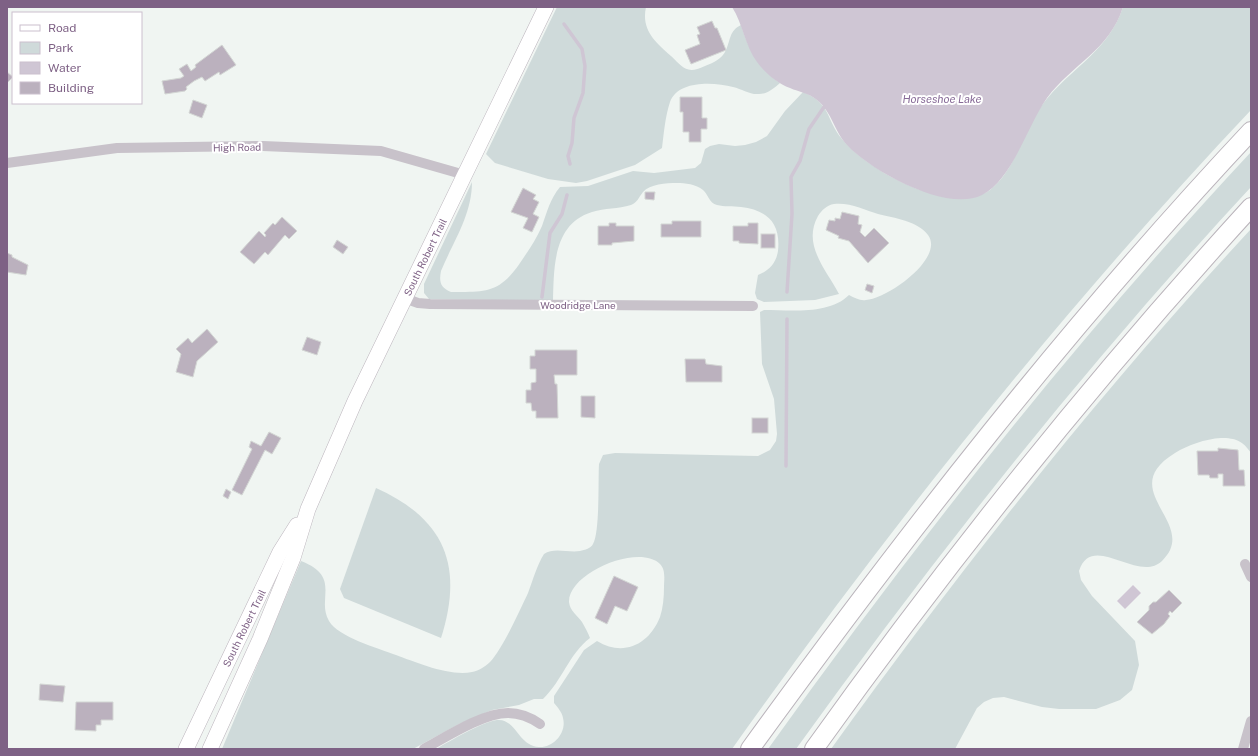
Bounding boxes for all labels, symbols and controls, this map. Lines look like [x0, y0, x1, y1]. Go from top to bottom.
legend [12, 12, 142, 104]
text: Road [48, 21, 76, 35]
text: Park [48, 41, 74, 55]
text: Water [48, 61, 82, 75]
text: Building [48, 81, 94, 95]
water label: Horseshoe Lake [902, 93, 982, 105]
street label: High Road [213, 141, 261, 153]
street label: South Robert Trail [401, 216, 449, 298]
street label: Woodridge Lane [540, 299, 616, 311]
street label: South Robert Trail [220, 587, 268, 669]

